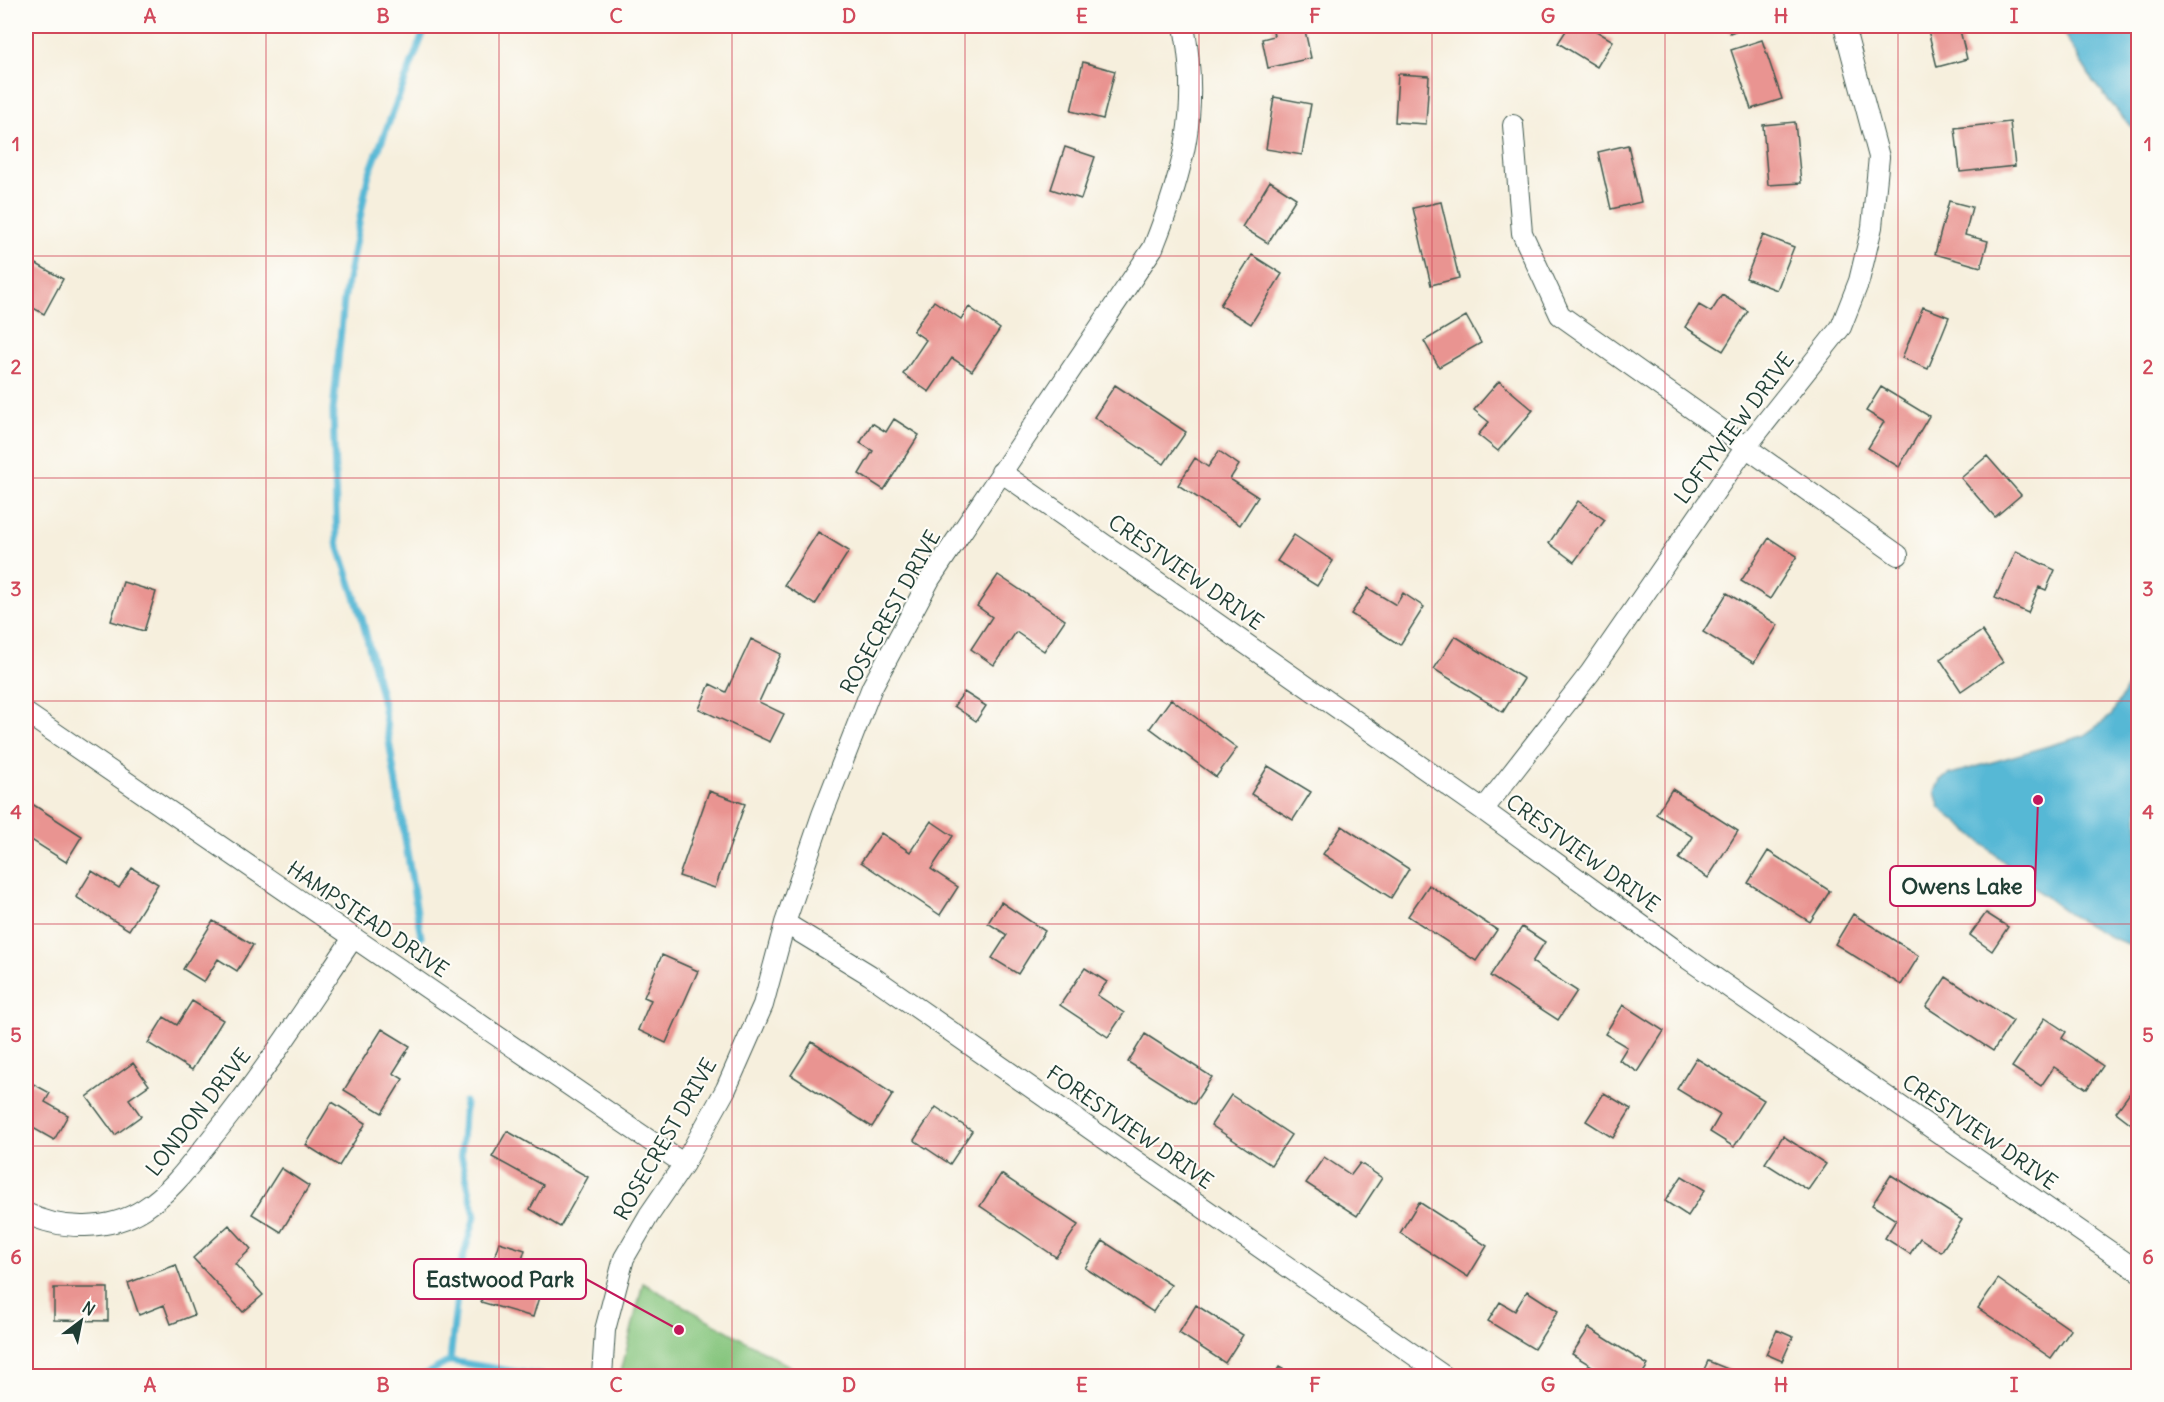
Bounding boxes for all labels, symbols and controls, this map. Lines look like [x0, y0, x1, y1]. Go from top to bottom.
text: A [144, 3, 157, 28]
text: B [376, 3, 390, 28]
text: C [609, 3, 623, 28]
text: D [842, 3, 856, 28]
text: E [1076, 3, 1088, 28]
text: F [1309, 3, 1321, 28]
text: G [1541, 3, 1555, 28]
text: H [1774, 3, 1788, 28]
text: I [2010, 3, 2019, 28]
text: 1 [12, 131, 20, 156]
text: 1 [2144, 131, 2152, 156]
street label: LOFTYVIEW DRIVE [1668, 347, 1800, 509]
text: 2 [11, 354, 22, 379]
text: 2 [2143, 354, 2154, 379]
street label: CRESTVIEW DRIVE [1103, 508, 1269, 636]
street label: ROSECREST DRIVE [834, 525, 946, 699]
text: 3 [10, 576, 22, 601]
text: 3 [2142, 576, 2154, 601]
street label: CRESTVIEW DRIVE [1501, 788, 1665, 918]
text: 4 [10, 799, 22, 824]
text: 4 [2142, 799, 2154, 824]
street label: HAMPSTEAD DRIVE [282, 855, 454, 983]
callout: Owens Lake [1890, 866, 2035, 906]
text: Owens Lake [1901, 872, 2023, 900]
text: 5 [10, 1022, 22, 1047]
text: 5 [2142, 1022, 2154, 1047]
street label: LONDON DRIVE [140, 1043, 256, 1181]
street label: ROSECREST DRIVE [608, 1053, 722, 1225]
street label: FORESTVIEW DRIVE [1041, 1059, 1219, 1195]
street label: CRESTVIEW DRIVE [1897, 1068, 2063, 1196]
text: 6 [10, 1244, 22, 1269]
text: 6 [2142, 1244, 2154, 1269]
callout: Eastwood Park [414, 1259, 586, 1299]
text: Eastwood Park [426, 1265, 574, 1293]
north arrow [51, 1291, 111, 1351]
text: N [79, 1297, 99, 1320]
text: A [144, 1372, 157, 1397]
text: B [376, 1372, 390, 1397]
text: C [609, 1372, 623, 1397]
text: D [842, 1372, 856, 1397]
text: E [1076, 1372, 1088, 1397]
text: F [1309, 1372, 1321, 1397]
text: G [1541, 1372, 1555, 1397]
text: H [1774, 1372, 1788, 1397]
text: I [2010, 1372, 2019, 1397]

